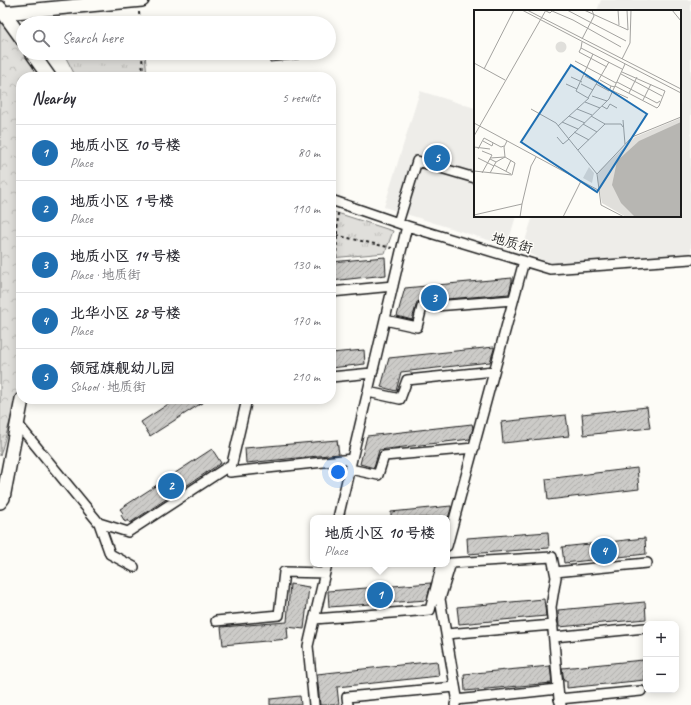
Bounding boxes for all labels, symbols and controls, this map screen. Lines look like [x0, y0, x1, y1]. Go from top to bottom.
inset map [474, 10, 681, 217]
search box [16, 16, 336, 60]
icon: search [30, 27, 52, 49]
text: Search here [62, 29, 123, 48]
text: Nearby [32, 88, 75, 109]
text: 5 results [282, 90, 320, 106]
text: 地质小区 10 号楼 [70, 136, 181, 155]
pin: 5 [424, 143, 450, 173]
text: 1 [42, 145, 48, 161]
text: 80 m [298, 145, 320, 161]
text: Place [70, 155, 93, 171]
text: 地质小区 1 号楼 [70, 192, 174, 211]
text: 2 [42, 201, 48, 217]
text: 110 m [292, 201, 320, 217]
text: Place [70, 211, 93, 227]
street label: 地质街 [489, 229, 535, 257]
text: 地质小区 14 号楼 [70, 247, 181, 266]
text: 3 [42, 257, 48, 273]
text: 130 m [292, 257, 320, 273]
text: Place · 地质街 [70, 267, 141, 283]
pin: 3 [421, 283, 447, 313]
text: 北华小区 28 号楼 [70, 304, 181, 323]
text: 4 [42, 313, 48, 329]
text: 170 m [292, 313, 320, 329]
text: Place [70, 323, 93, 339]
text: 领冠旗舰幼儿园 [70, 359, 175, 378]
text: 5 [42, 369, 48, 385]
text: 210 m [292, 369, 320, 385]
text: School · 地质街 [70, 379, 146, 395]
your location [328, 462, 348, 482]
pin: 2 [158, 471, 184, 501]
popup [310, 515, 450, 567]
text: 地质小区 10 号楼 [325, 524, 435, 543]
pin: 4 [591, 536, 617, 566]
text: Place [325, 543, 347, 559]
pin: 1 [367, 580, 393, 610]
map controls [643, 621, 679, 693]
button: + [643, 621, 679, 657]
button: − [643, 657, 679, 693]

